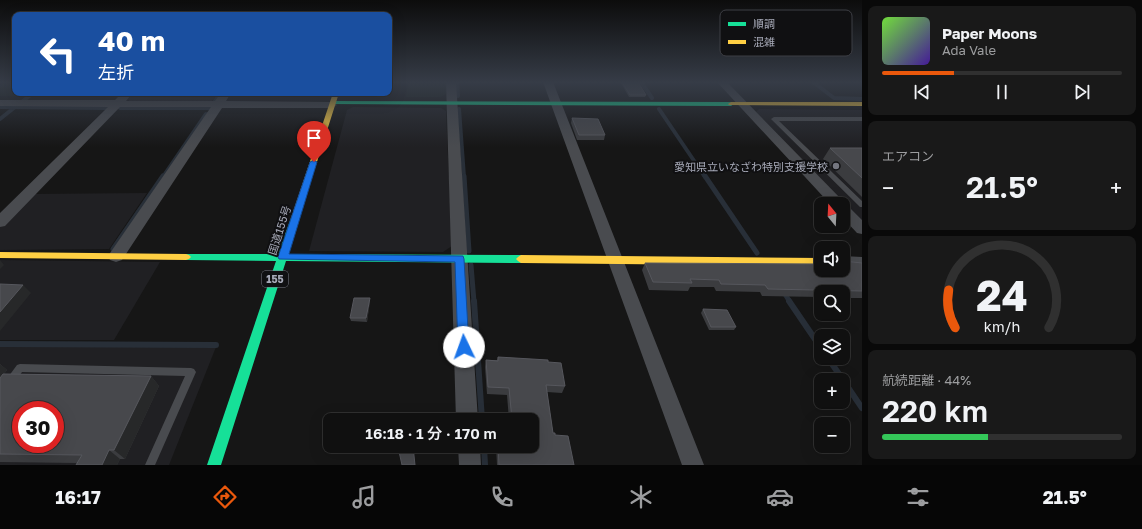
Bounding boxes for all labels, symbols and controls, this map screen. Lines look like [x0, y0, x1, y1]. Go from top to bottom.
legend [720, 10, 852, 56]
text: 順調 [753, 17, 775, 30]
text: 40 m [98, 24, 165, 57]
text: Paper Moons [942, 24, 1037, 42]
icon: left [32, 28, 84, 80]
text: 混雑 [753, 35, 775, 48]
text: Ada Vale [942, 42, 996, 58]
text: 左折 [98, 61, 134, 83]
icon: previous [911, 81, 933, 103]
icon: pause [991, 81, 1013, 103]
icon: next [1071, 81, 1093, 103]
pin [297, 121, 331, 162]
icon: arrive [303, 127, 325, 149]
text: エアコン [882, 148, 934, 164]
place label: 愛知県立いなざわ特別支援学校 [674, 160, 828, 173]
marker: 愛知県立いなざわ特別支援学校 [831, 161, 841, 171]
text: 21.5° [966, 169, 1038, 205]
text: − [882, 174, 894, 201]
text: + [1110, 174, 1122, 201]
north arrow [814, 197, 850, 233]
map controls [814, 197, 850, 453]
street label: 国道155号 [265, 204, 293, 256]
button: sound [814, 241, 850, 277]
text: 24 [976, 270, 1028, 320]
road number: 155 [262, 271, 288, 287]
button: search [814, 285, 850, 321]
text: km/h [984, 317, 1020, 334]
position arrow [443, 326, 485, 368]
button: layers [814, 329, 850, 365]
text: 航続距離 · 44% [882, 372, 971, 388]
button: + [814, 373, 850, 409]
text: 220 km [882, 393, 988, 429]
speed limit sign: 30 [12, 401, 64, 453]
button: − [814, 417, 850, 453]
text: 16:18 · 1 分 · 170 m [365, 424, 497, 442]
icon: directions [211, 483, 239, 511]
icon: music [350, 483, 378, 511]
icon: phone [488, 483, 516, 511]
icon: climate [627, 483, 655, 511]
icon: car [766, 483, 794, 511]
icon: filters [904, 483, 932, 511]
text: 16:17 [55, 486, 101, 508]
text: 21.5° [1043, 486, 1087, 508]

